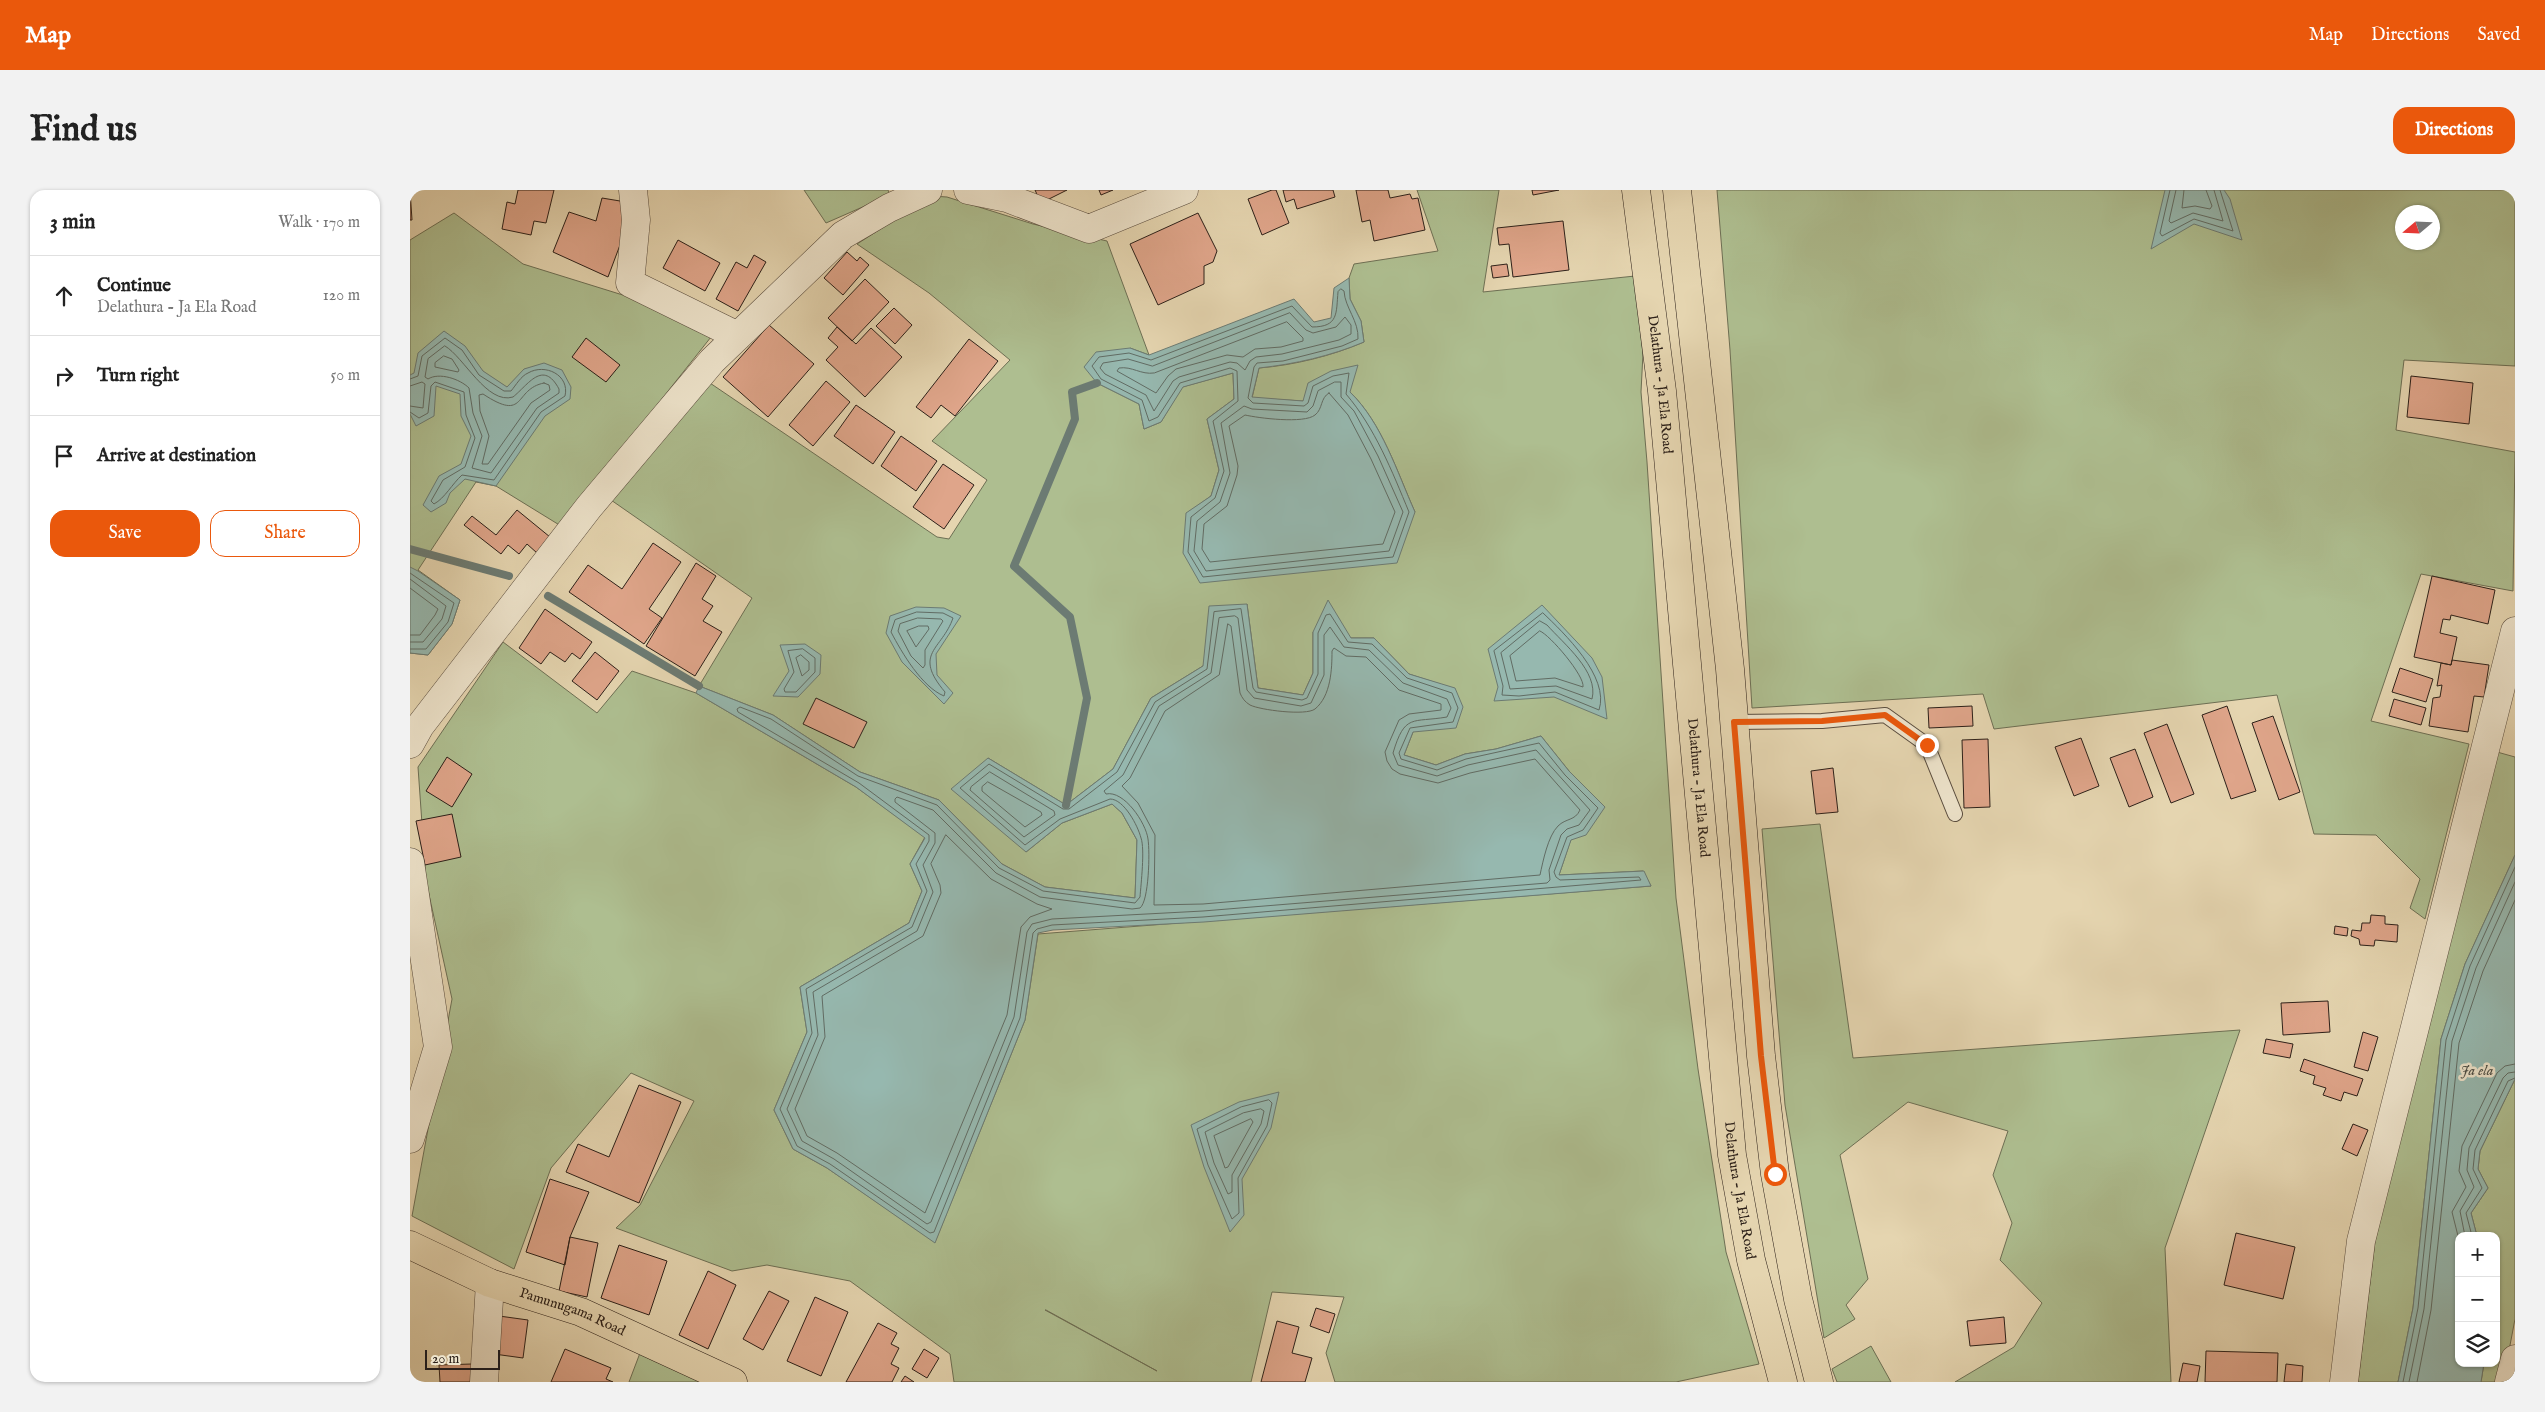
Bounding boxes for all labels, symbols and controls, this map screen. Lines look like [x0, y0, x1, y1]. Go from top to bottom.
text: Map [25, 20, 71, 51]
text: Map [2309, 24, 2343, 47]
text: Directions [2371, 24, 2449, 47]
text: Saved [2477, 24, 2520, 47]
button: Directions [2393, 107, 2515, 154]
text: Find us [30, 108, 137, 153]
north arrow [2395, 205, 2440, 250]
text: 3 min [50, 209, 95, 236]
text: Walk · 170 m [278, 213, 360, 233]
text: Continue [97, 274, 171, 298]
icon: ahead [50, 282, 78, 310]
text: 120 m [323, 286, 360, 306]
text: Delathura - Ja Ela Road [97, 298, 256, 318]
street label: Delathura - Ja Ela Road [1643, 314, 1677, 455]
icon: right [50, 362, 78, 390]
text: Turn right [97, 364, 179, 388]
text: 50 m [331, 366, 360, 386]
icon: arrive [50, 442, 78, 470]
text: Arrive at destination [97, 444, 256, 468]
button: Save [50, 510, 200, 557]
button: Share [210, 510, 360, 557]
street label: Delathura - Ja Ela Road [1683, 717, 1714, 859]
route end [1916, 734, 1939, 757]
water label: Ja ela [2460, 1061, 2494, 1080]
street label: Delathura - Ja Ela Road [1720, 1121, 1760, 1261]
route start [1764, 1163, 1787, 1186]
map controls [2455, 1232, 2500, 1367]
button: + [2455, 1232, 2500, 1277]
button: − [2455, 1277, 2500, 1322]
street label: Pamunugama Road [517, 1284, 629, 1340]
button: layers [2455, 1322, 2500, 1367]
scale bar [425, 1347, 500, 1370]
text: 20 m [432, 1350, 459, 1368]

